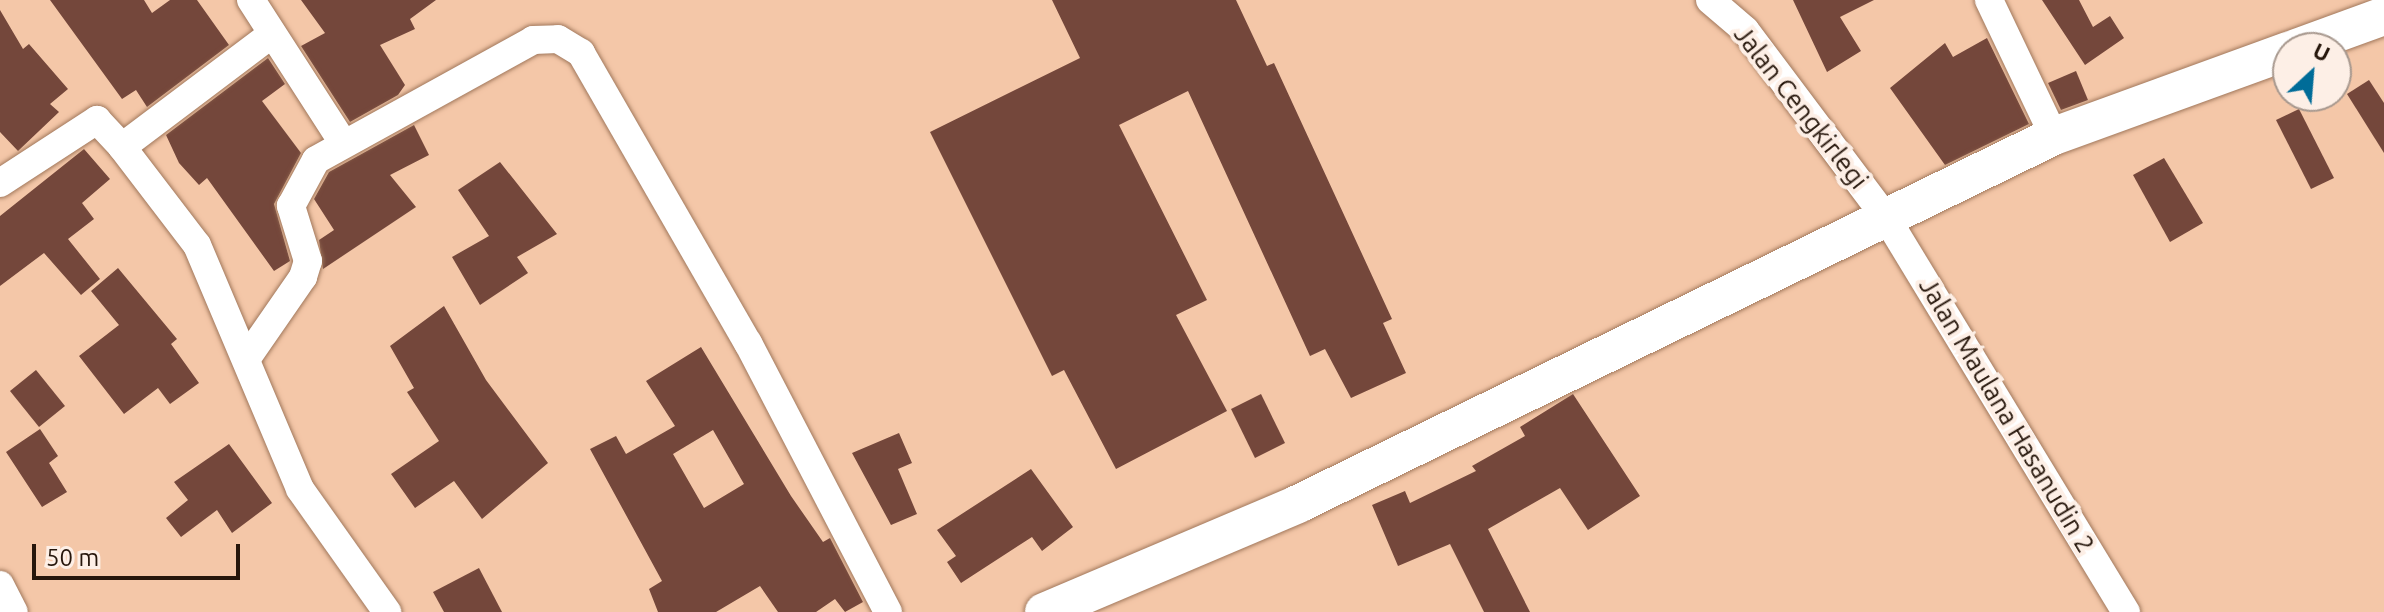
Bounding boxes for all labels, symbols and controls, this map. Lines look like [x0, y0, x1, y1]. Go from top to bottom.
street label: Jalan Cengkirlegi [1727, 19, 1875, 195]
north arrow [2272, 32, 2352, 112]
text: U [2309, 37, 2334, 66]
street label: Jalan Maulana Hasanudin 2 [1912, 272, 2102, 558]
scale bar [36, 528, 244, 578]
text: 50 m [46, 544, 99, 571]

